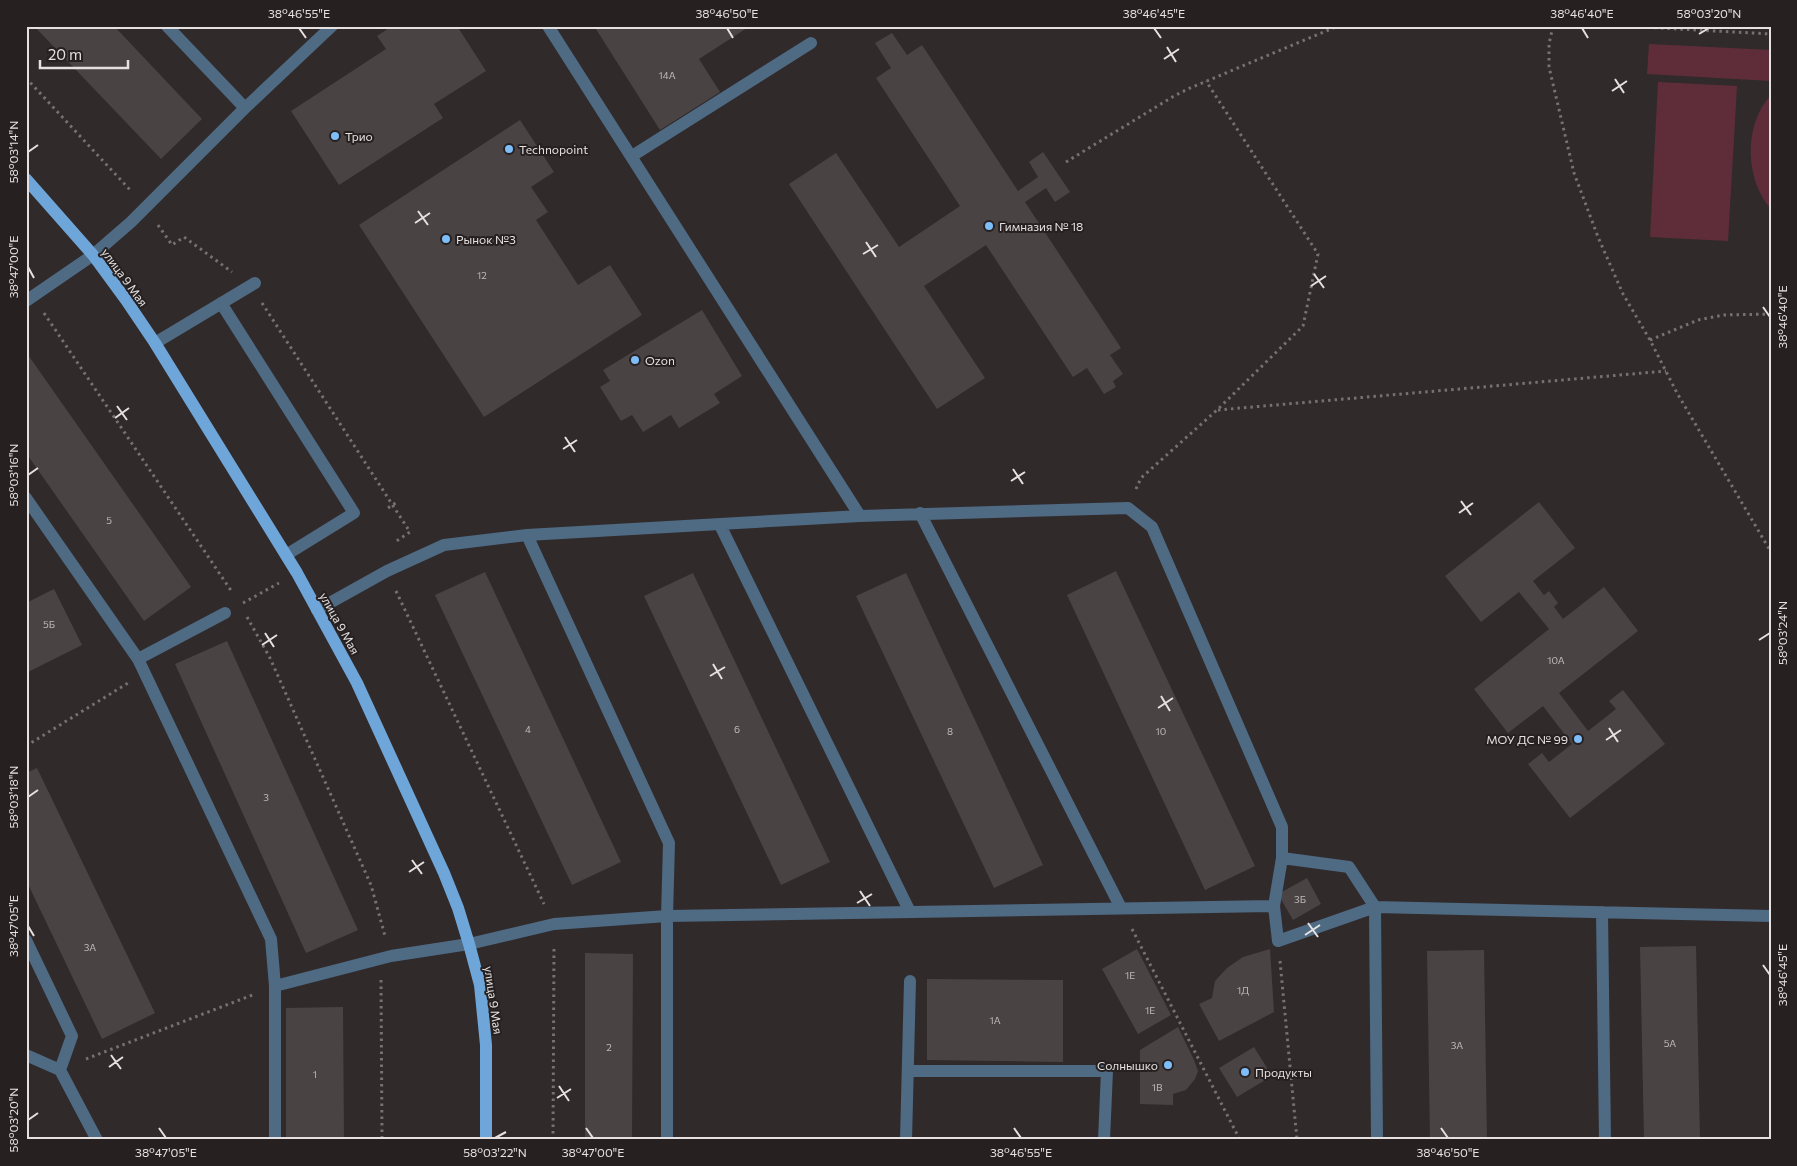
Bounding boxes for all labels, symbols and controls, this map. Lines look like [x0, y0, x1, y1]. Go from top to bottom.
text: 38°46'55"E [268, 6, 330, 20]
text: 38°46'50"E [696, 6, 758, 20]
text: 38°46'45"E [1123, 6, 1185, 20]
text: 38°46'40"E [1550, 6, 1614, 20]
text: 58°03'20"N [1677, 6, 1741, 20]
scale bar [40, 38, 128, 70]
text: 20 m [48, 45, 82, 63]
house number: 14А [658, 69, 676, 81]
text: 58°03'14"N [6, 121, 20, 183]
place label: Трио [345, 129, 373, 143]
marker: Трио [329, 130, 341, 142]
place label: Technopoint [519, 142, 588, 156]
marker: Technopoint [503, 143, 515, 155]
place label: Гимназия № 18 [999, 219, 1083, 233]
marker: Гимназия № 18 [983, 220, 995, 232]
place label: Рынок №3 [456, 232, 516, 246]
marker: Рынок №3 [440, 233, 452, 245]
text: 38°47'00"E [6, 236, 20, 298]
street label: улица 9 Мая [99, 245, 151, 309]
house number: 12 [477, 269, 487, 281]
text: 38°46'40"E [1775, 285, 1789, 349]
place label: Ozon [645, 353, 675, 367]
marker: Ozon [629, 354, 641, 366]
text: 58°03'16"N [6, 444, 20, 506]
house number: 5 [106, 514, 112, 526]
street label: улица 9 Мая [317, 590, 363, 656]
text: 58°03'24"N [1775, 601, 1789, 665]
house number: 5Б [43, 618, 55, 630]
house number: 10А [1547, 654, 1565, 666]
house number: 4 [525, 723, 531, 735]
house number: 6 [734, 723, 740, 735]
house number: 8 [947, 725, 953, 737]
house number: 10 [1156, 725, 1166, 737]
place label: МОУ ДС № 99 [1486, 732, 1568, 746]
marker: МОУ ДС № 99 [1572, 733, 1584, 745]
text: 58°03'18"N [6, 766, 20, 828]
house number: 3 [263, 791, 269, 803]
house number: 3Б [1294, 893, 1306, 905]
text: 38°47'05"E [6, 895, 20, 957]
house number: 3А [84, 941, 96, 953]
text: 38°46'45"E [1775, 944, 1789, 1006]
street label: улица 9 Мая [482, 965, 506, 1035]
house number: 1Е [1125, 969, 1135, 981]
house number: 1Д [1237, 984, 1249, 996]
house number: 1Е [1145, 1004, 1155, 1016]
house number: 1А [989, 1014, 1001, 1026]
house number: 5А [1664, 1037, 1676, 1049]
house number: 3А [1451, 1039, 1463, 1051]
house number: 2 [606, 1041, 612, 1053]
place label: Солнышко [1097, 1058, 1158, 1072]
marker: Солнышко [1162, 1059, 1174, 1071]
place label: Продукты [1255, 1065, 1312, 1079]
marker: Продукты [1239, 1066, 1251, 1078]
house number: 1 [313, 1068, 317, 1080]
house number: 1В [1152, 1081, 1163, 1093]
text: 58°03'20"N [6, 1088, 20, 1152]
text: 38°47'05"E [135, 1145, 197, 1159]
text: 58°03'22"N [463, 1145, 527, 1159]
text: 38°47'00"E [562, 1145, 624, 1159]
text: 38°46'55"E [990, 1145, 1052, 1159]
text: 38°46'50"E [1417, 1145, 1479, 1159]

